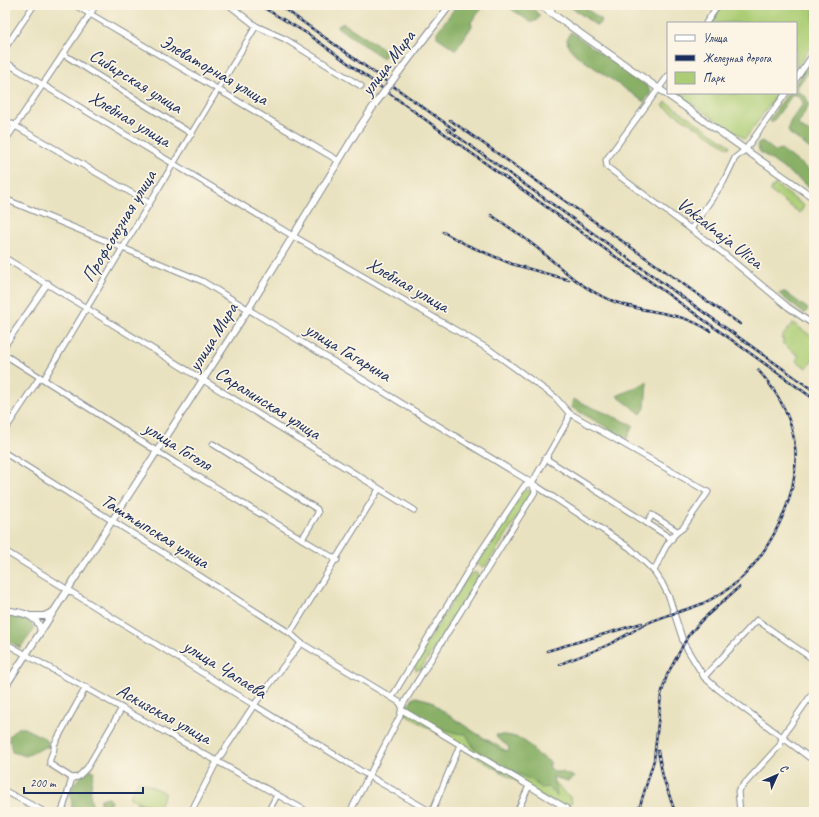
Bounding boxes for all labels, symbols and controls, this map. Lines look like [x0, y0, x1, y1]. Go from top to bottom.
legend [667, 22, 797, 94]
street label: улица Мира [355, 24, 421, 102]
street label: Элеваторная улица [155, 29, 274, 111]
text: Улица [703, 30, 728, 46]
street label: Сибирская улица [85, 43, 188, 120]
text: Железная дорога [703, 50, 772, 66]
text: Парк [703, 70, 726, 86]
street label: Хлебная улица [85, 85, 177, 154]
street label: Профсоюзная улица [76, 165, 163, 286]
street label: Vokzalnaja Ulica [672, 192, 770, 275]
street label: Хлебная улица [363, 252, 455, 319]
street label: улица Мира [182, 297, 244, 377]
street label: улица Гагарина [300, 316, 397, 388]
street label: Саралинская улица [211, 361, 326, 446]
street label: улица Гоголя [139, 415, 218, 477]
street label: Таштыпская улица [96, 488, 215, 575]
street label: улица Чапаева [178, 633, 273, 705]
street label: Аскизская улица [112, 678, 217, 751]
north arrow [757, 755, 797, 795]
text: С [777, 761, 792, 776]
scale bar [24, 769, 143, 795]
text: 200 m [30, 775, 57, 791]

